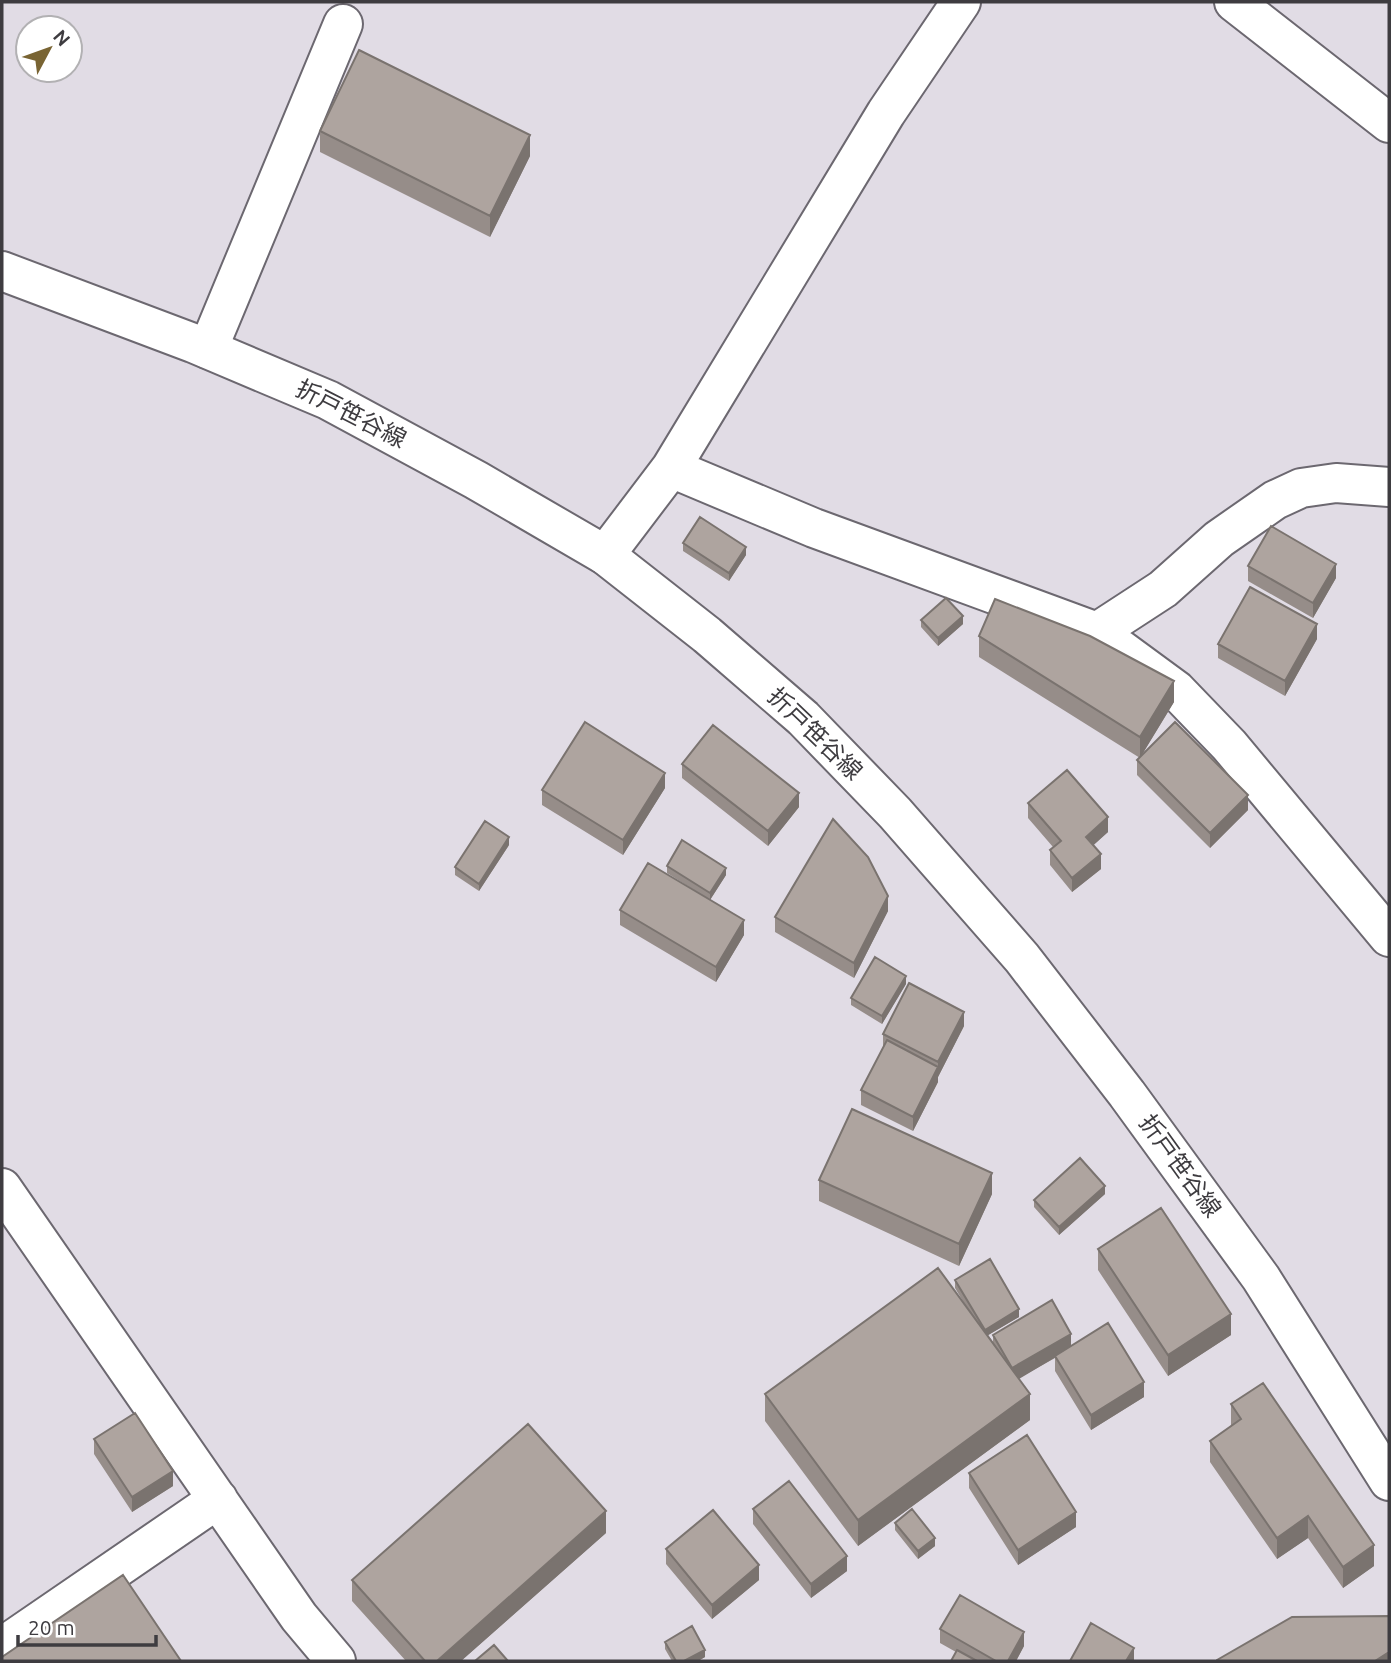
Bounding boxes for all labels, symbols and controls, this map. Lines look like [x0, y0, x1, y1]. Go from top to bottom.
north arrow [14, 14, 84, 84]
text: N [49, 25, 75, 50]
street label: 折戸笹谷線 [292, 374, 411, 453]
street label: 折戸笹谷線 [763, 682, 868, 785]
street label: 折戸笹谷線 [1134, 1109, 1227, 1222]
scale bar [18, 1604, 156, 1648]
text: 20 m [28, 1615, 75, 1639]

